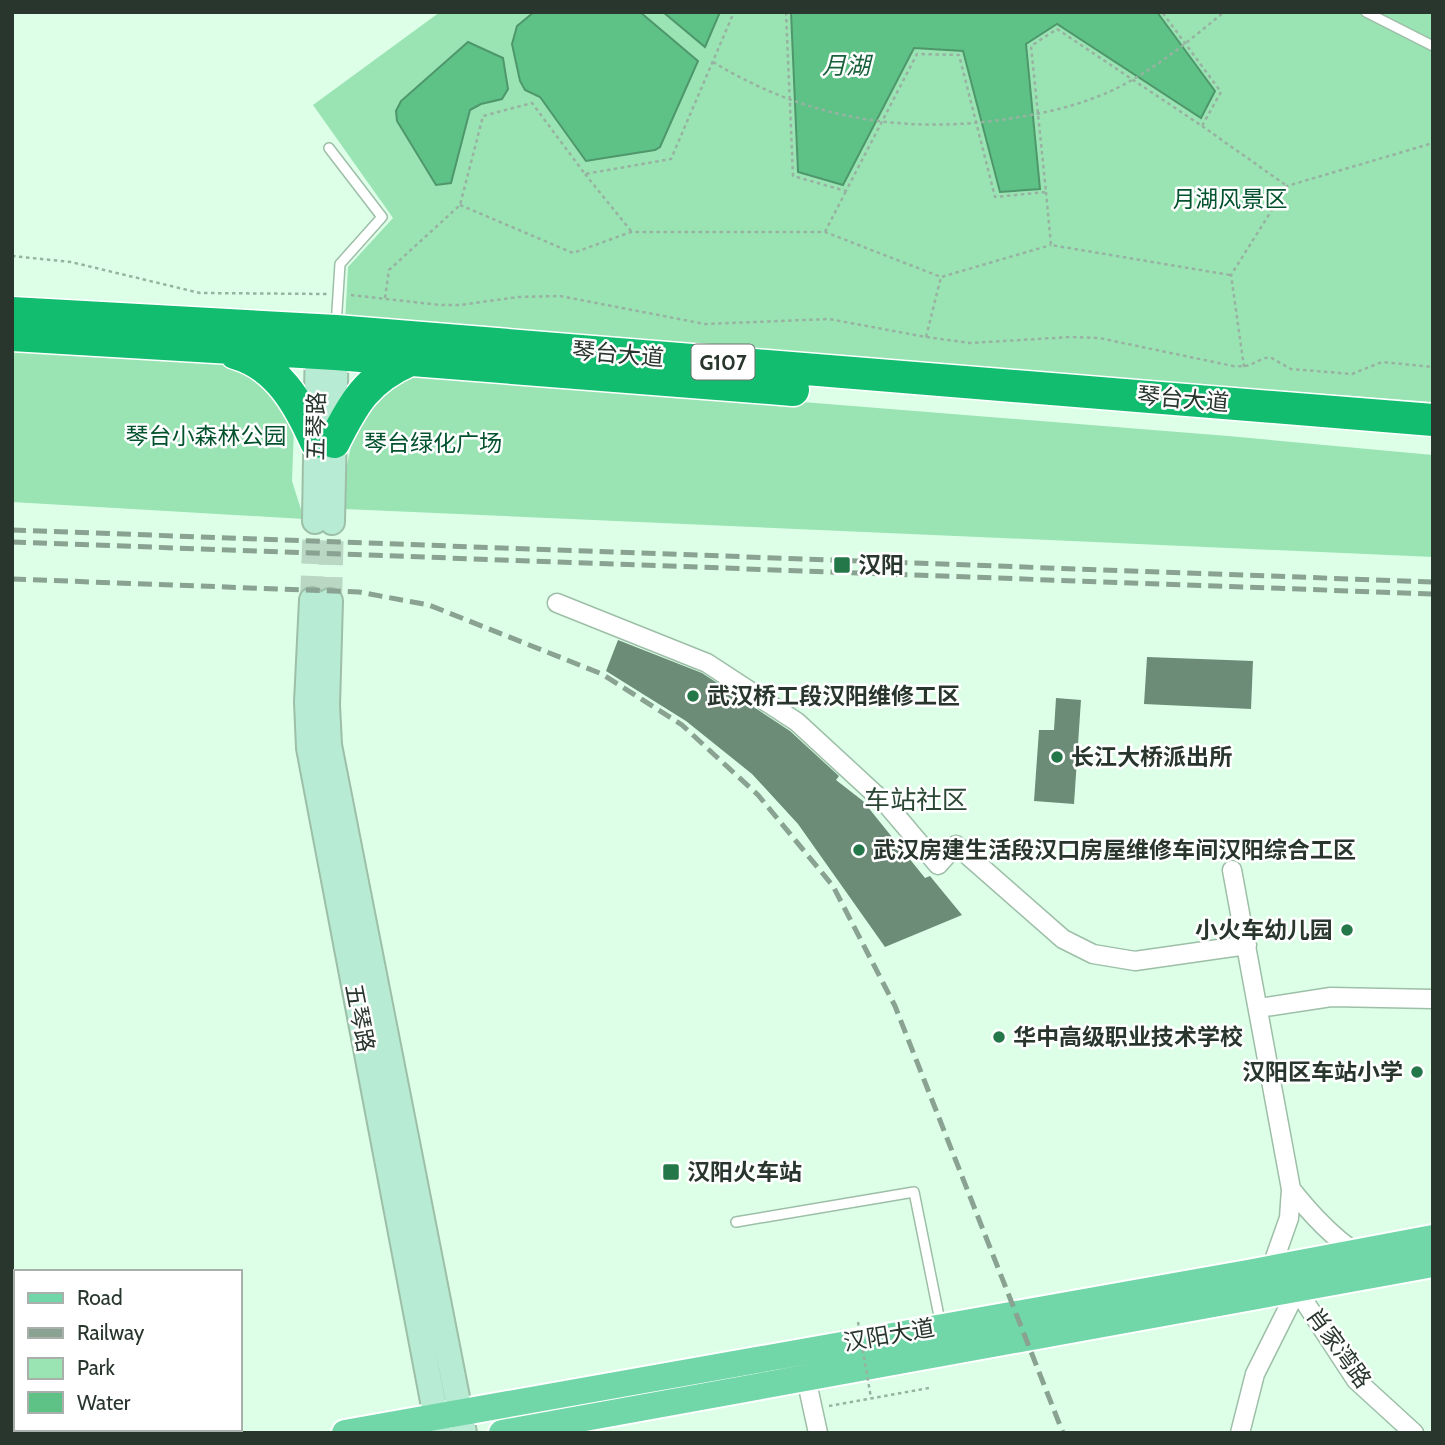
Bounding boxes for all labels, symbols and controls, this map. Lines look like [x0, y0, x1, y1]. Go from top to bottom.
water label: 月湖 [822, 51, 874, 80]
park label: 月湖风景区 [1173, 185, 1288, 213]
street label: 琴台大道 [571, 336, 665, 372]
road number: G107 [692, 344, 754, 380]
street label: 琴台大道 [1136, 381, 1230, 417]
street label: 五琴路 [301, 391, 331, 461]
park label: 琴台小森林公园 [126, 422, 287, 450]
park label: 琴台绿化广场 [364, 429, 502, 457]
place label: 汉阳 [858, 551, 904, 579]
marker: 汉阳 [832, 555, 852, 575]
place label: 武汉桥工段汉阳维修工区 [707, 682, 960, 710]
marker: 武汉桥工段汉阳维修工区 [685, 688, 701, 704]
place label: 长江大桥派出所 [1071, 743, 1232, 771]
marker: 长江大桥派出所 [1049, 749, 1065, 765]
district label: 车站社区 [864, 784, 968, 816]
place label: 武汉房建生活段汉口房屋维修车间汉阳综合工区 [873, 836, 1356, 864]
marker: 武汉房建生活段汉口房屋维修车间汉阳综合工区 [851, 842, 867, 858]
place label: 小火车幼儿园 [1195, 916, 1333, 944]
marker: 小火车幼儿园 [1339, 922, 1355, 938]
street label: 五琴路 [340, 981, 380, 1055]
place label: 华中高级职业技术学校 [1013, 1023, 1243, 1051]
marker: 华中高级职业技术学校 [991, 1029, 1007, 1045]
place label: 汉阳区车站小学 [1242, 1058, 1403, 1086]
marker: 汉阳区车站小学 [1409, 1064, 1425, 1080]
place label: 汉阳火车站 [687, 1158, 802, 1186]
marker: 汉阳火车站 [661, 1162, 681, 1182]
legend [14, 1270, 242, 1431]
text: Road [77, 1285, 123, 1310]
street label: 肖家湾路 [1301, 1303, 1377, 1393]
street label: 汉阳大道 [841, 1313, 937, 1357]
text: Railway [77, 1320, 145, 1345]
text: Park [77, 1355, 115, 1380]
text: Water [77, 1390, 131, 1415]

